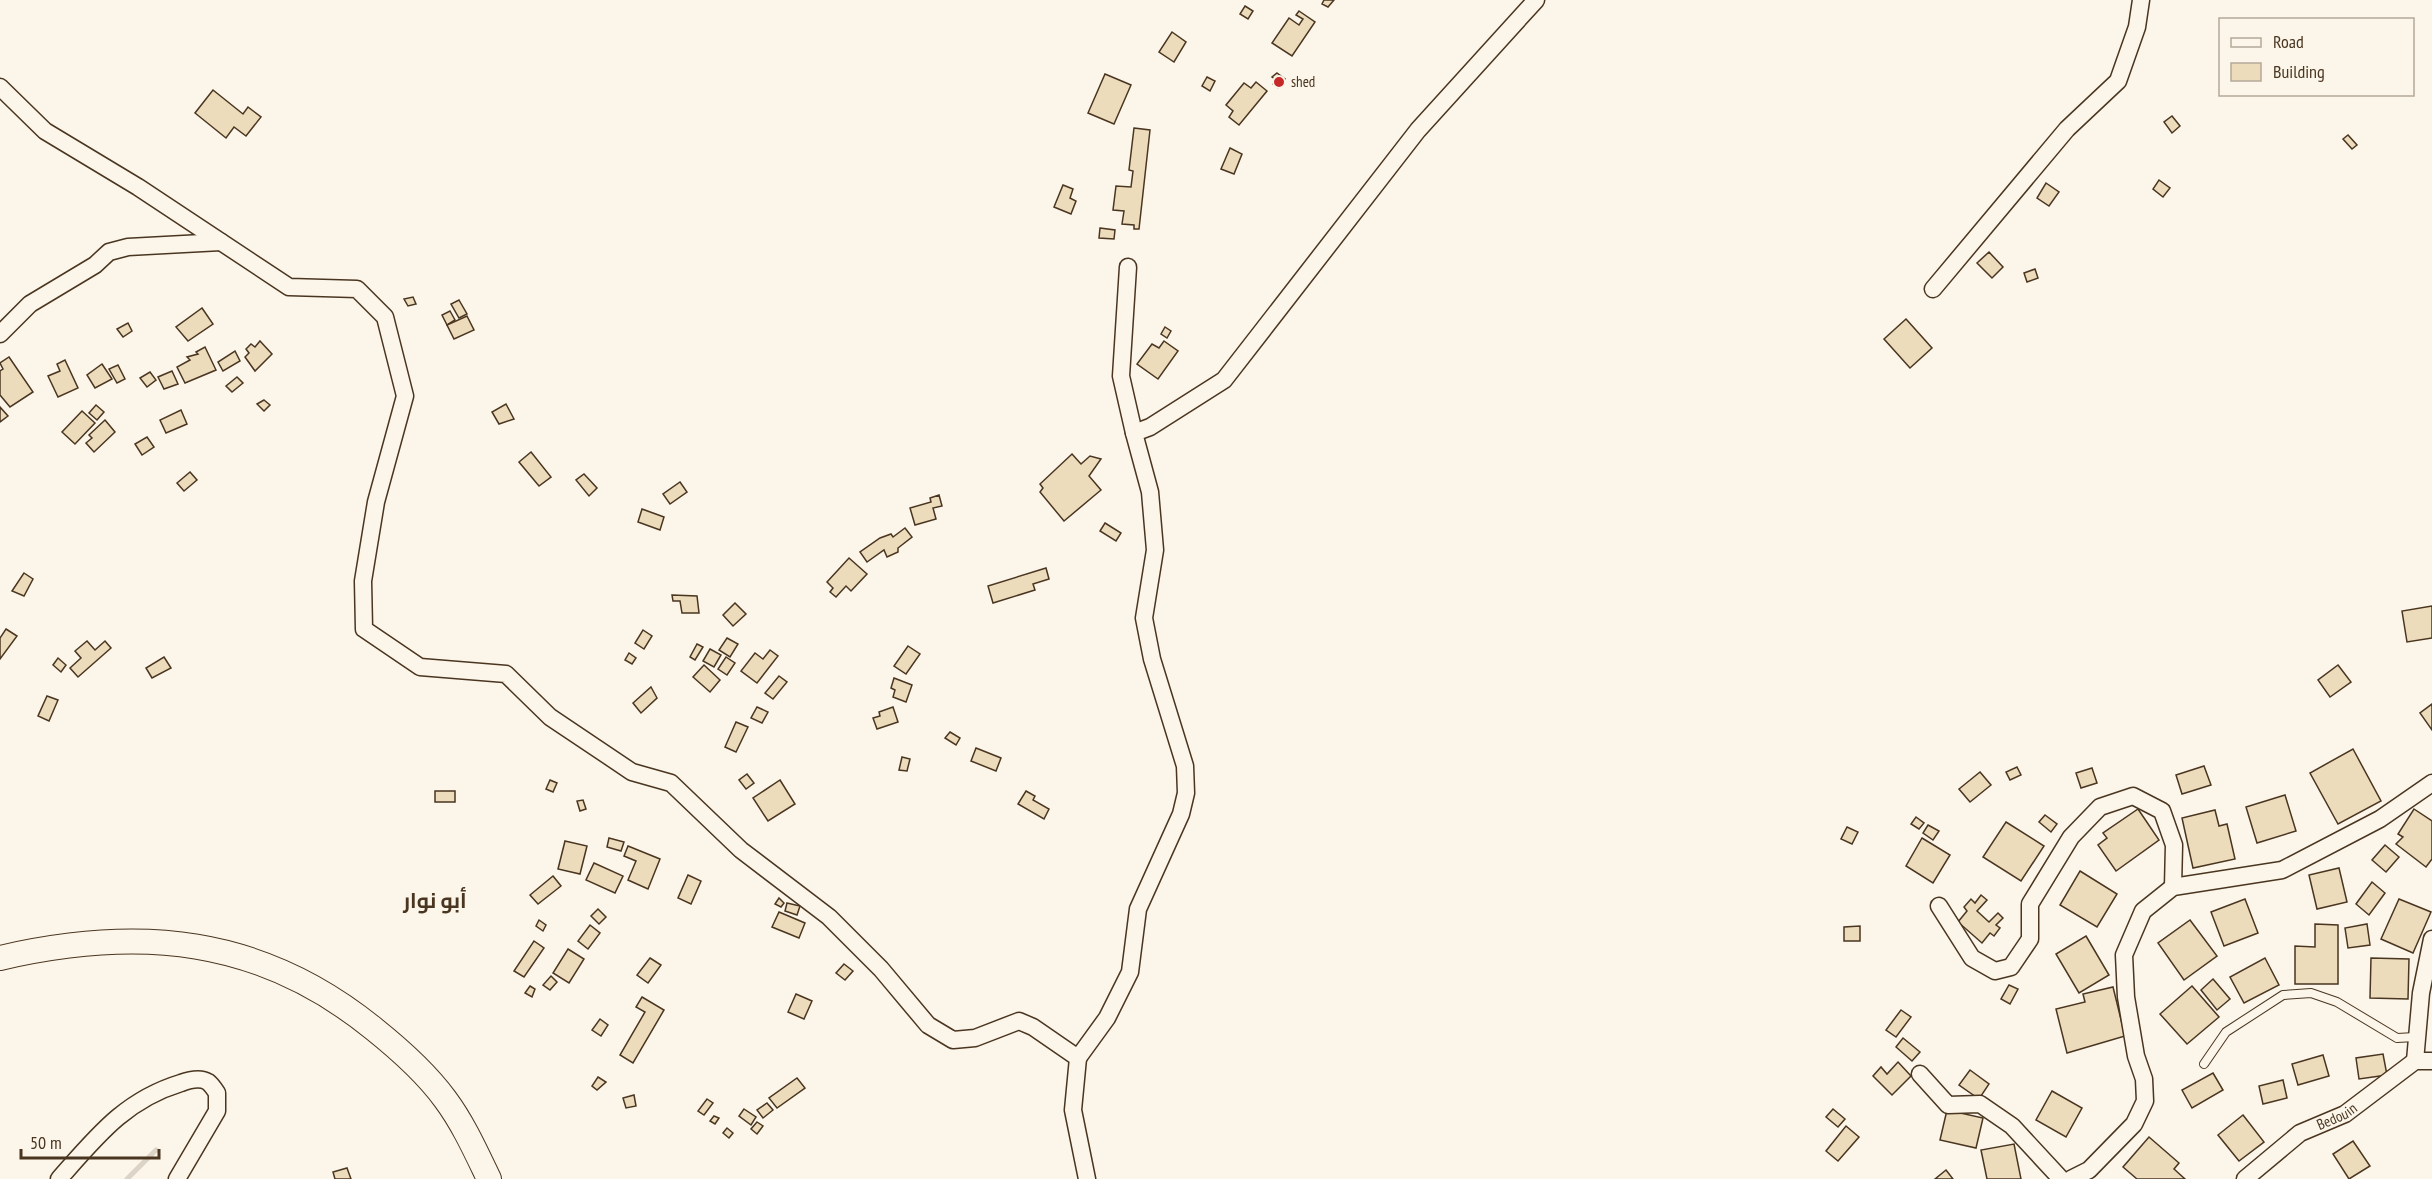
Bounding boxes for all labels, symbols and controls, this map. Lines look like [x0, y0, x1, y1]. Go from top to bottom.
legend [2219, 18, 2414, 96]
text: Road [2273, 30, 2304, 53]
text: Building [2273, 60, 2325, 83]
place label: shed [1291, 72, 1315, 91]
marker: shed [1272, 75, 1286, 89]
district label: أبو نوار [402, 887, 467, 914]
street label: Bedouin [2314, 1098, 2361, 1134]
scale bar [21, 1122, 159, 1160]
text: 50 m [30, 1131, 62, 1154]

